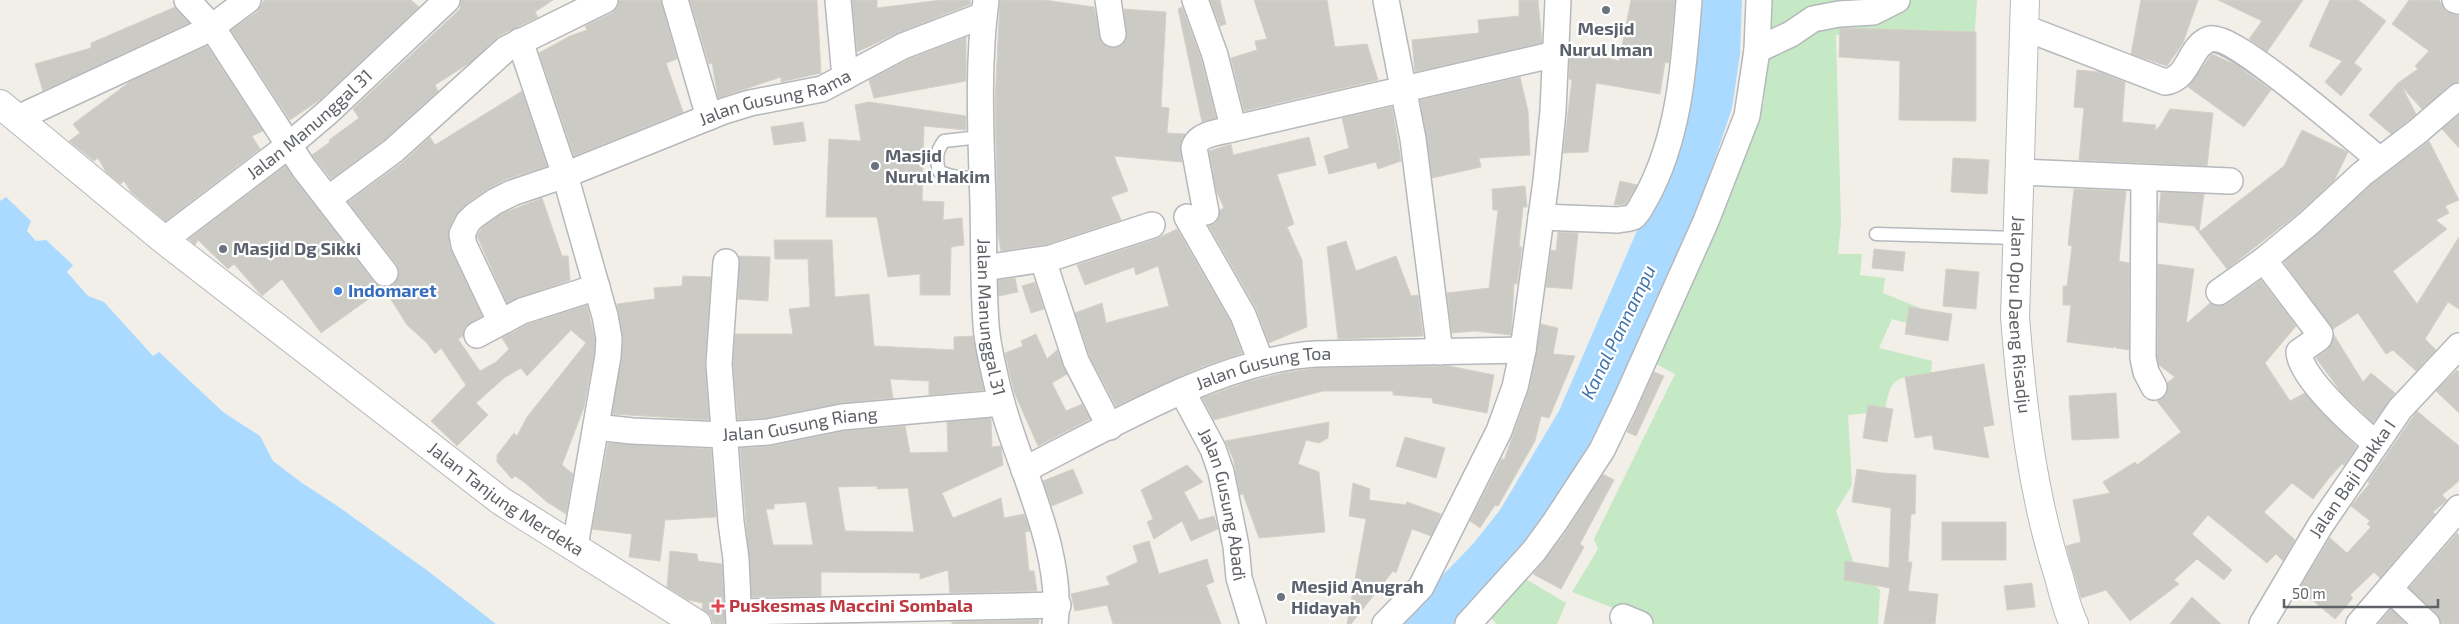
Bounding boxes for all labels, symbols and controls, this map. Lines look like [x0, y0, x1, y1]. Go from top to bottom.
marker: Mesjid Nurul Iman [1600, 4, 1612, 16]
place label: Mesjid Nurul Iman [1559, 17, 1653, 60]
street label: Jalan Manunggal 31 [242, 64, 377, 184]
street label: Jalan Gusung Rama [695, 64, 854, 130]
place label: Masjid Nurul Hakim [885, 144, 990, 187]
marker: Masjid Nurul Hakim [869, 160, 881, 172]
street label: Jalan Opu Daeng Risadju [2005, 215, 2037, 415]
place label: Masjid Dg Sikki [233, 237, 361, 259]
street label: Jalan Manunggal 31 [974, 238, 1011, 398]
marker: Masjid Dg Sikki [217, 243, 229, 255]
water label: Kanal Pannampu [1575, 261, 1660, 403]
place label: Indomaret [348, 279, 437, 301]
marker: Indomaret [332, 285, 344, 297]
street label: Jalan Gusung Toa [1192, 342, 1332, 394]
street label: Jalan Gusung Riang [721, 402, 878, 445]
street label: Jalan Baji Dakka I [2303, 415, 2400, 542]
street label: Jalan Gusung Abadi [1194, 424, 1251, 584]
street label: Jalan Tanjung Merdeka [424, 436, 588, 560]
place label: Mesjid Anugrah Hidayah [1291, 575, 1424, 618]
scale bar [2284, 576, 2438, 608]
text: 50 m [2292, 584, 2326, 602]
marker: Mesjid Anugrah Hidayah [1275, 591, 1287, 603]
place label: Puskesmas Maccini Sombala [729, 594, 973, 616]
marker: Puskesmas Maccini Sombala [711, 599, 725, 613]

